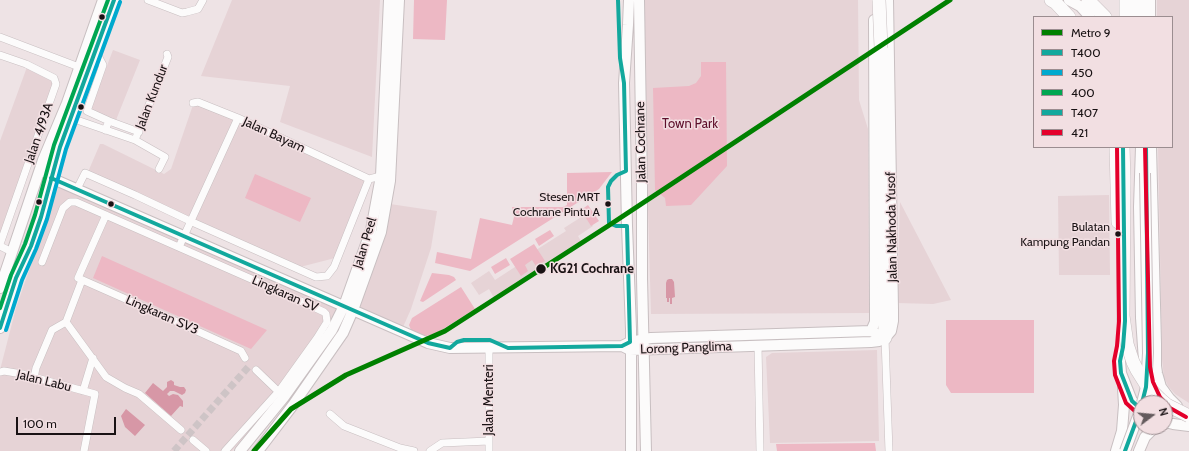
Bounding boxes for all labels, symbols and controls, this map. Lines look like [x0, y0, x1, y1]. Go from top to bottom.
unlabelled marker [97, 12, 107, 22]
legend [1033, 16, 1173, 148]
text: Metro 9 [1071, 25, 1111, 40]
text: T400 [1071, 45, 1101, 60]
street label: Jalan Kundur [133, 62, 171, 132]
text: 450 [1071, 65, 1093, 80]
text: 400 [1071, 85, 1095, 100]
street label: Jalan 4/93A [21, 101, 57, 165]
street label: Jalan Cochrane [632, 101, 650, 183]
unlabelled marker [76, 102, 86, 112]
text: T407 [1071, 105, 1098, 120]
street label: Jalan Bayam [240, 114, 308, 156]
park label: Town Park [662, 116, 718, 132]
text: 421 [1071, 125, 1088, 140]
street label: Jalan Nakhoda Yusof [883, 172, 901, 282]
place label: Stesen MRT Cochrane Pintu A [513, 190, 600, 218]
unlabelled marker [34, 197, 44, 207]
unlabelled marker [106, 199, 116, 209]
marker: Stesen MRT Cochrane Pintu A [603, 199, 613, 209]
street label: Jalan Peel [350, 216, 380, 270]
place label: Bulatan Kampung Pandan [1020, 220, 1110, 248]
marker: Bulatan Kampung Pandan [1113, 229, 1123, 239]
place label: KG21 Cochrane [550, 261, 634, 277]
marker: KG21 Cochrane [534, 262, 548, 276]
street label: Lingkaran SV [249, 272, 321, 316]
street label: Lingkaran SV3 [123, 292, 201, 338]
street label: Lorong Panglima [640, 339, 732, 357]
street label: Jalan Menteri [481, 365, 497, 435]
street label: Jalan Labu [15, 367, 73, 395]
north arrow [1133, 395, 1173, 435]
text: N [1156, 406, 1171, 418]
scale bar [18, 409, 118, 435]
text: 100 m [23, 416, 57, 431]

